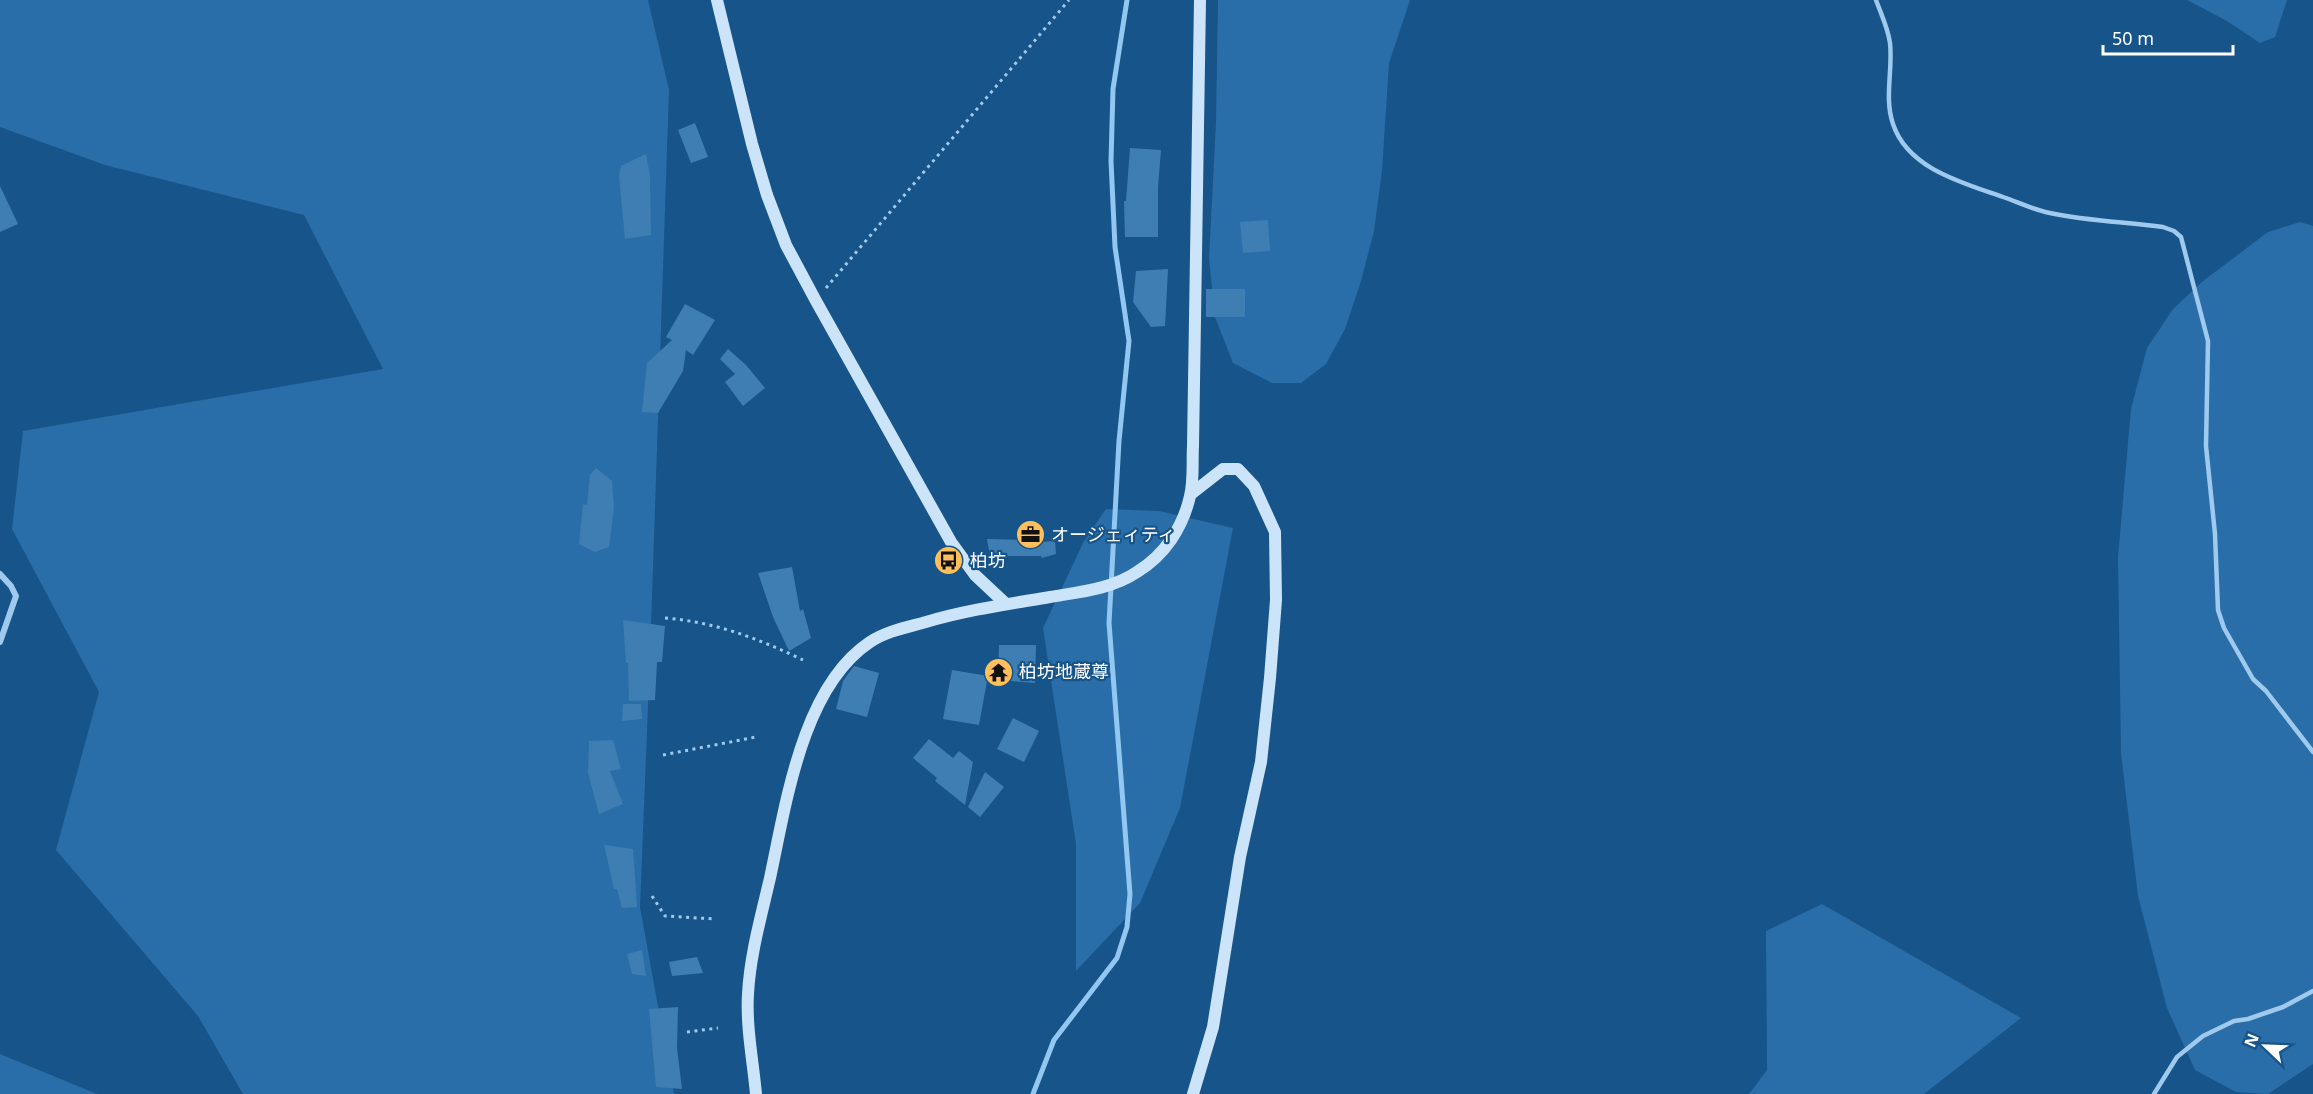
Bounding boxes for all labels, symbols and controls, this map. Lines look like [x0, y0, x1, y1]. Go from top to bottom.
scale bar [2103, 18, 2234, 56]
text: 50 m [2112, 26, 2154, 50]
office icon: オージェィティ [1014, 519, 1046, 551]
place label: オージェィティ [1051, 522, 1176, 546]
bus stop icon: 柏坊 [933, 545, 965, 577]
place label: 柏坊 [970, 548, 1006, 572]
temple icon: 柏坊地蔵尊 [982, 656, 1014, 688]
place label: 柏坊地蔵尊 [1019, 659, 1109, 683]
north arrow [2235, 1016, 2295, 1076]
text: N [2239, 1030, 2264, 1050]

